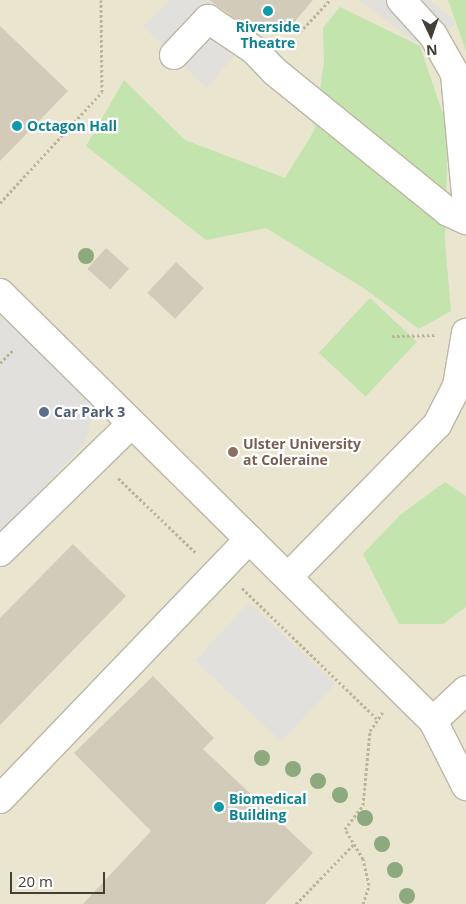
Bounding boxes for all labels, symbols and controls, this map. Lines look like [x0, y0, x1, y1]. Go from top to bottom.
marker: Riverside Theatre [262, 5, 274, 17]
north arrow [406, 10, 456, 60]
place label: Riverside Theatre [236, 19, 300, 52]
text: N [426, 41, 438, 60]
place label: Octagon Hall [27, 118, 117, 134]
marker: Octagon Hall [11, 120, 23, 132]
place label: Car Park 3 [54, 404, 125, 420]
marker: Car Park 3 [38, 406, 50, 418]
place label: Ulster University at Coleraine [243, 436, 361, 468]
marker: Ulster University at Coleraine [227, 446, 239, 458]
place label: Biomedical Building [229, 791, 306, 824]
marker: Biomedical Building [213, 801, 225, 813]
scale bar [12, 862, 108, 894]
text: 20 m [18, 871, 53, 891]

